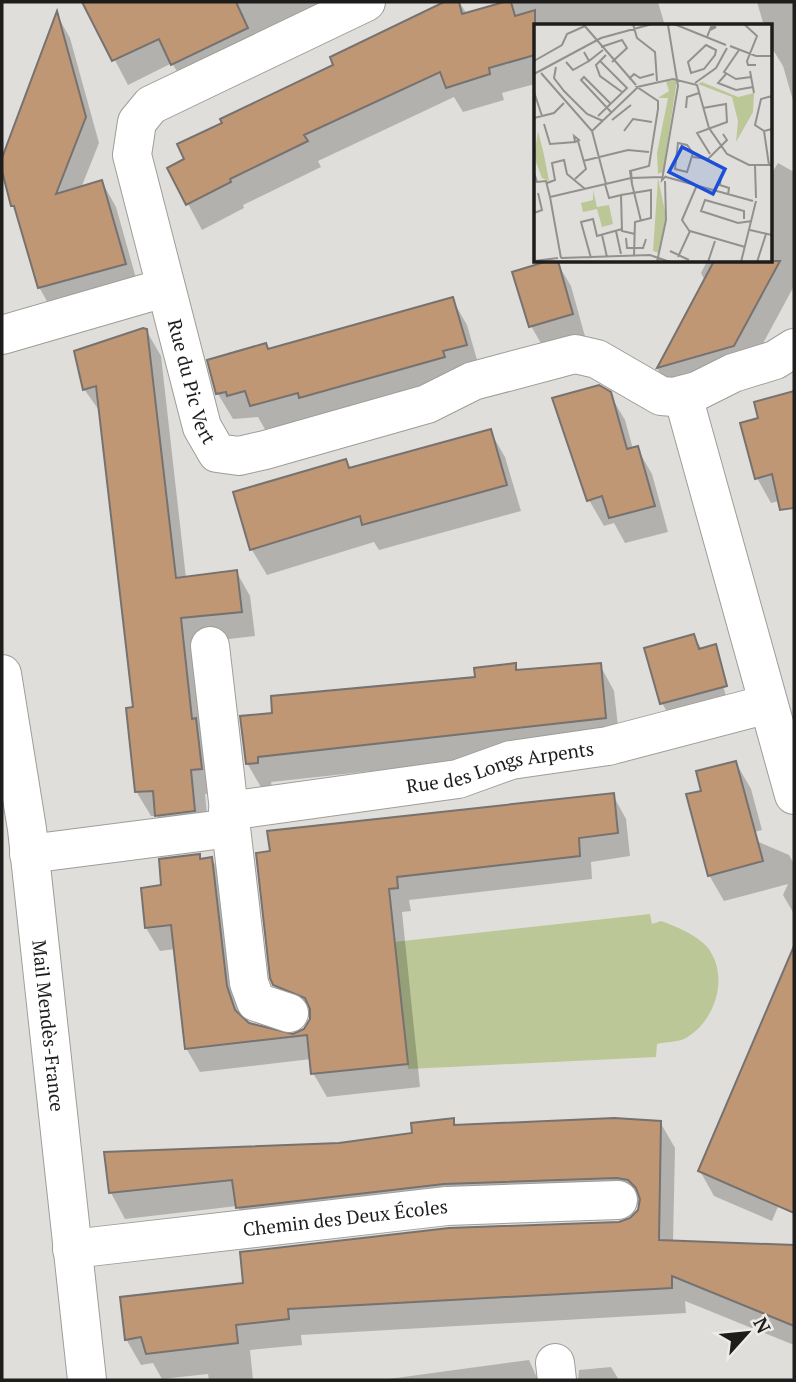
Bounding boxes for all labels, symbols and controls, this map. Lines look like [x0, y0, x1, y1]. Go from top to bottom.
inset map [534, 24, 772, 262]
street label: Rue du Pic Vert [163, 316, 222, 448]
street label: Rue des Longs Arpents [404, 735, 595, 798]
street label: Mail Mendès-France [27, 939, 71, 1113]
street label: Chemin des Deux Écoles [241, 1193, 449, 1241]
north arrow [712, 1298, 782, 1368]
text: N [748, 1313, 777, 1338]

